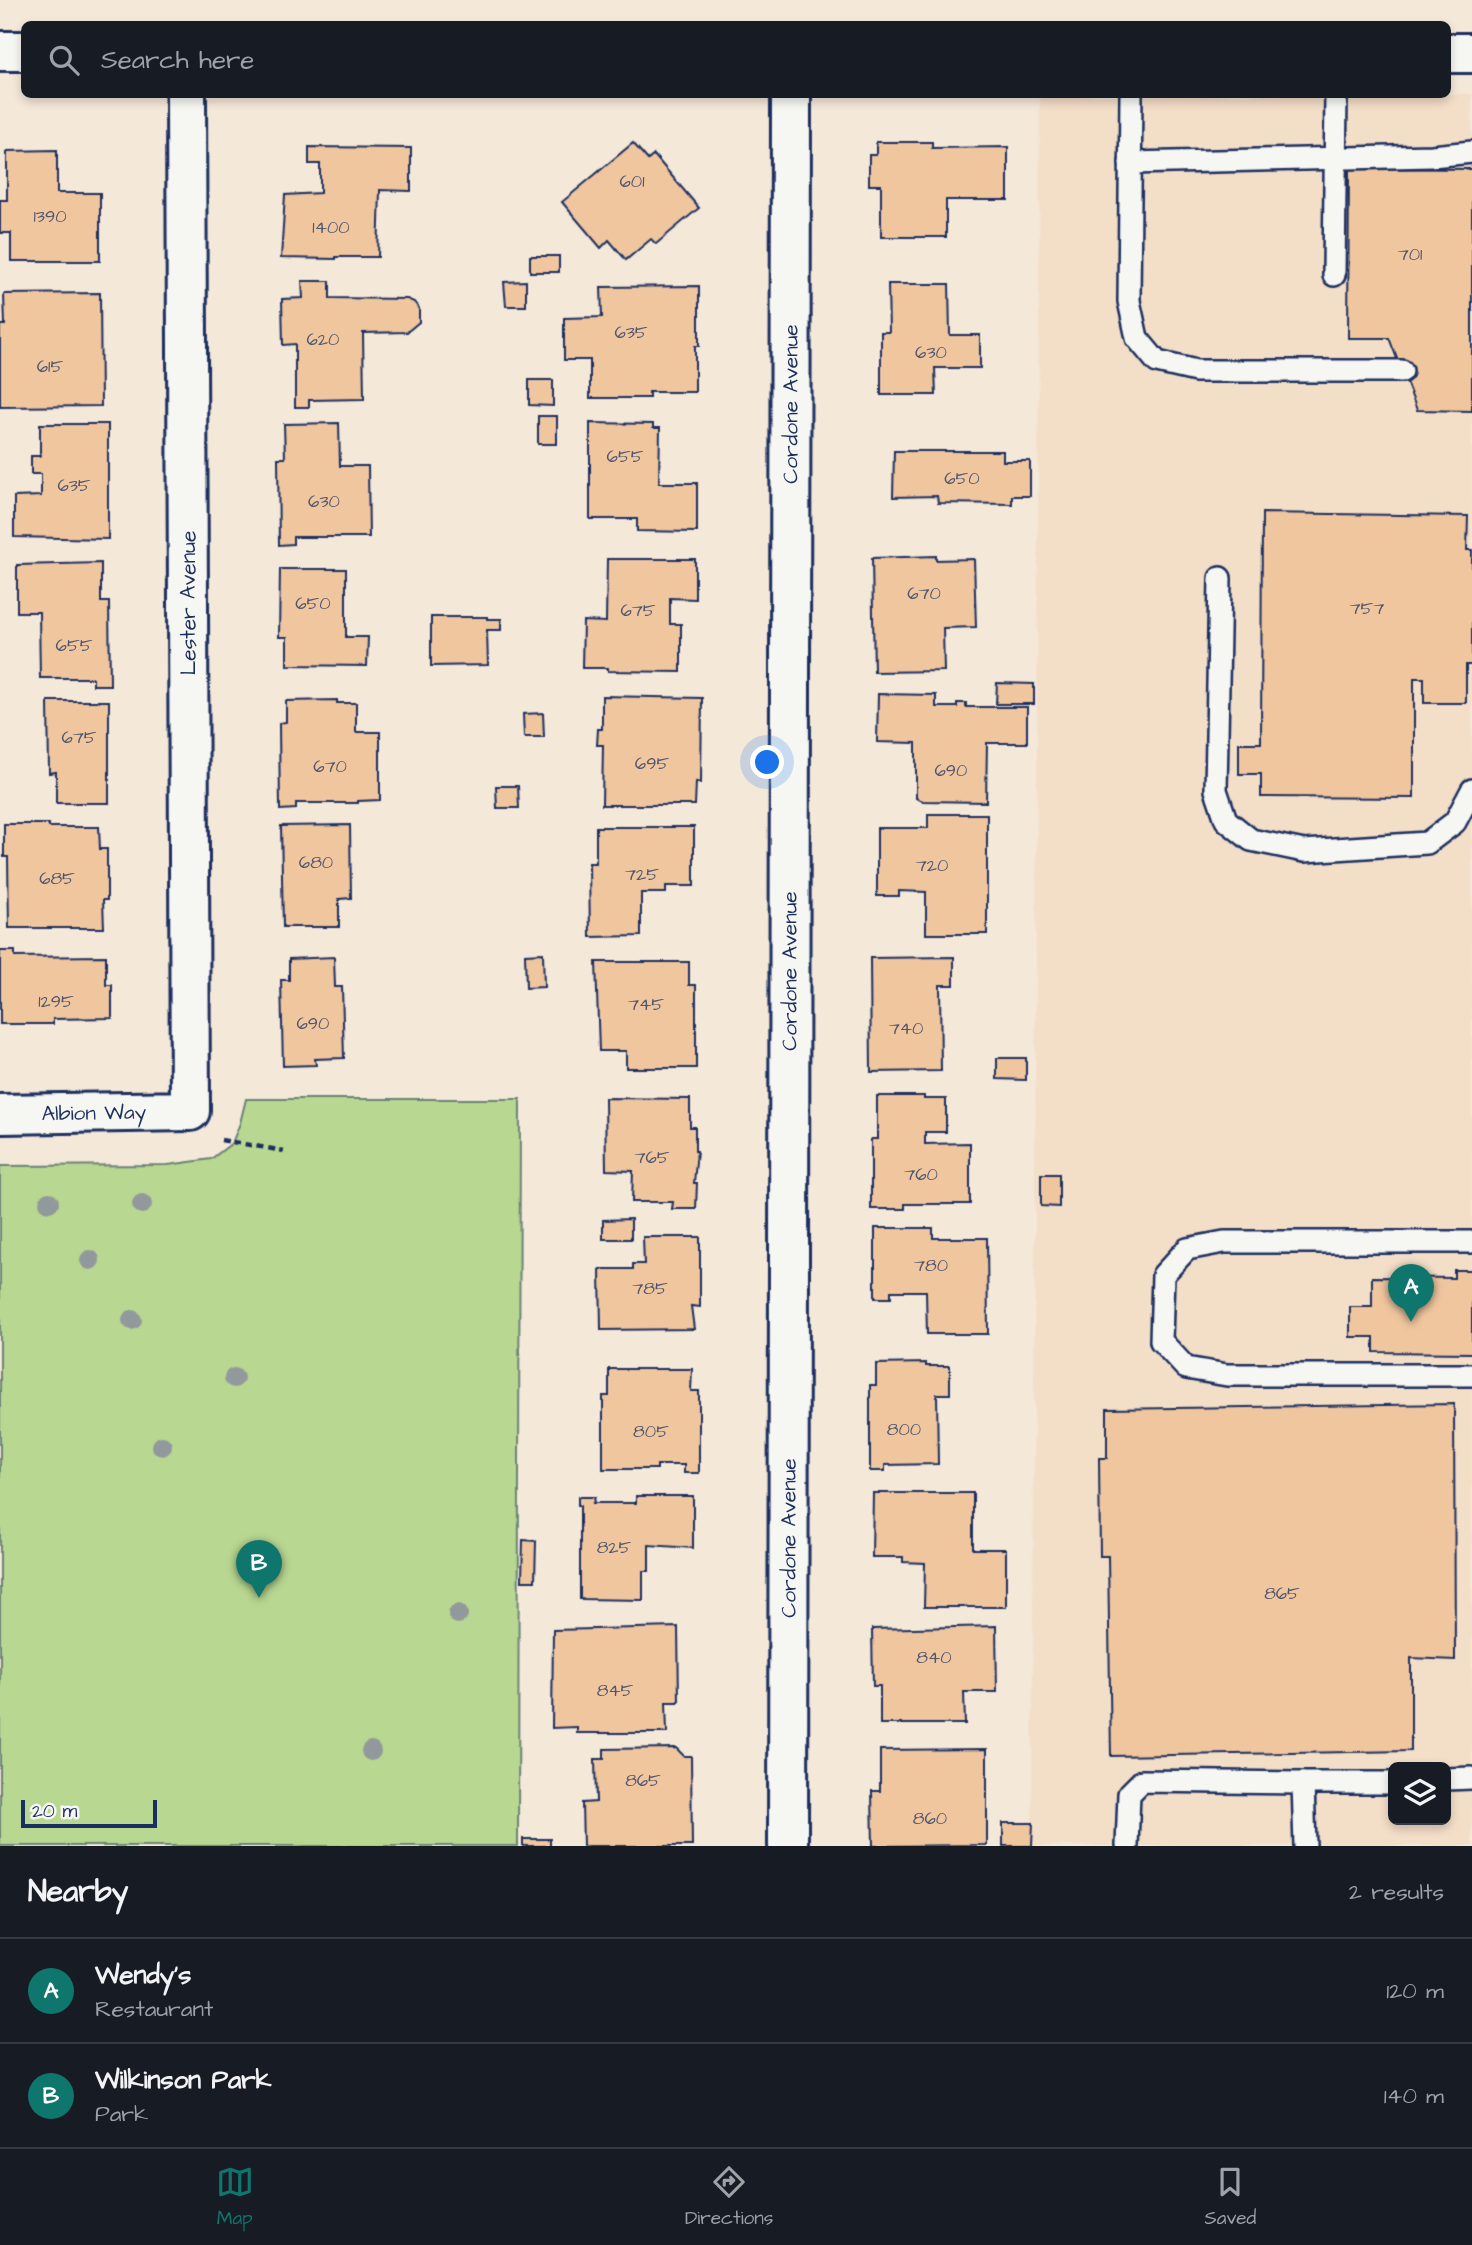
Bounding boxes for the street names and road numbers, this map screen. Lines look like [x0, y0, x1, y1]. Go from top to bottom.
street label: Cordone Avenue [776, 324, 806, 484]
street label: Lester Avenue [174, 531, 203, 675]
street label: Cordone Avenue [775, 891, 805, 1051]
street label: Albion Way [42, 1098, 147, 1129]
street label: Cordone Avenue [774, 1458, 804, 1618]

